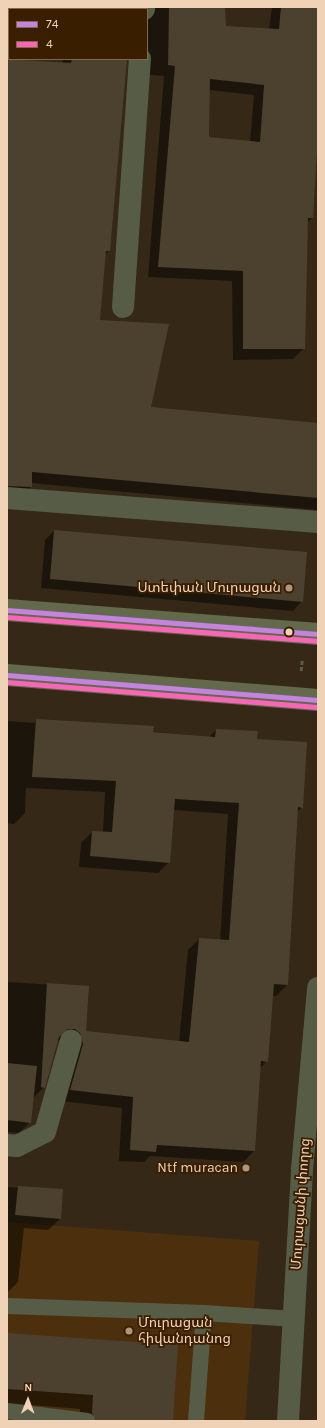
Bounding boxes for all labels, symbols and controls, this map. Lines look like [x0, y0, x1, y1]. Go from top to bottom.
legend [8, 8, 148, 60]
text: 74 [46, 17, 58, 31]
text: 4 [46, 37, 53, 51]
place label: Ստեփան Մուրացան [137, 580, 281, 596]
marker: Ստեփան Մուրացան [284, 583, 294, 593]
unlabelled marker [284, 627, 294, 637]
street label: Մուրացանի փողոց [288, 1137, 314, 1271]
place label: Ntf muracan [157, 1160, 238, 1176]
marker: Ntf muracan [241, 1163, 251, 1173]
place label: Մուրացան հիվանդանոց [138, 1315, 231, 1348]
marker: Մուրացան հիվանդանոց [123, 1325, 135, 1337]
north arrow [8, 1380, 48, 1420]
text: N [24, 1381, 32, 1394]

